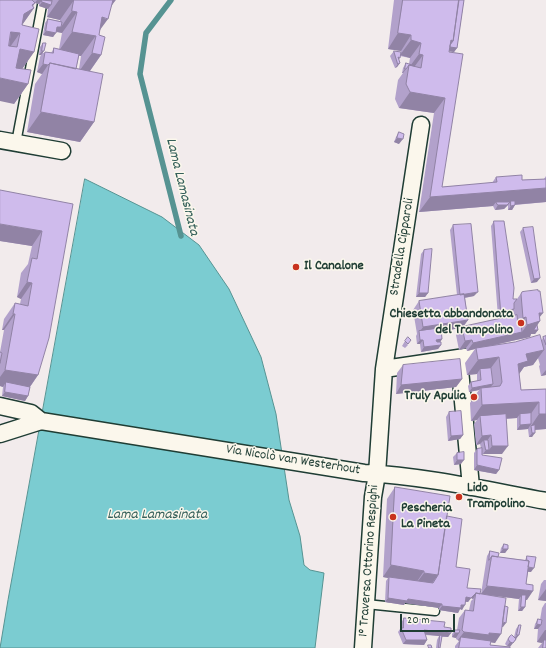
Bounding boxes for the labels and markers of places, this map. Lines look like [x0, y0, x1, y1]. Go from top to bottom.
place label: Il Canalone [304, 259, 364, 275]
marker: Il Canalone [291, 262, 301, 272]
place label: Chiesetta abbandonata del Trampolino [390, 307, 513, 340]
marker: Chiesetta abbandonata del Trampolino [516, 318, 526, 328]
place label: Truly Apulia [404, 389, 466, 405]
marker: Truly Apulia [469, 392, 479, 402]
place label: Lido Trampolino [467, 481, 525, 514]
marker: Lido Trampolino [454, 492, 464, 502]
place label: Pescheria La Pineta [401, 501, 452, 534]
marker: Pescheria La Pineta [388, 512, 398, 522]

